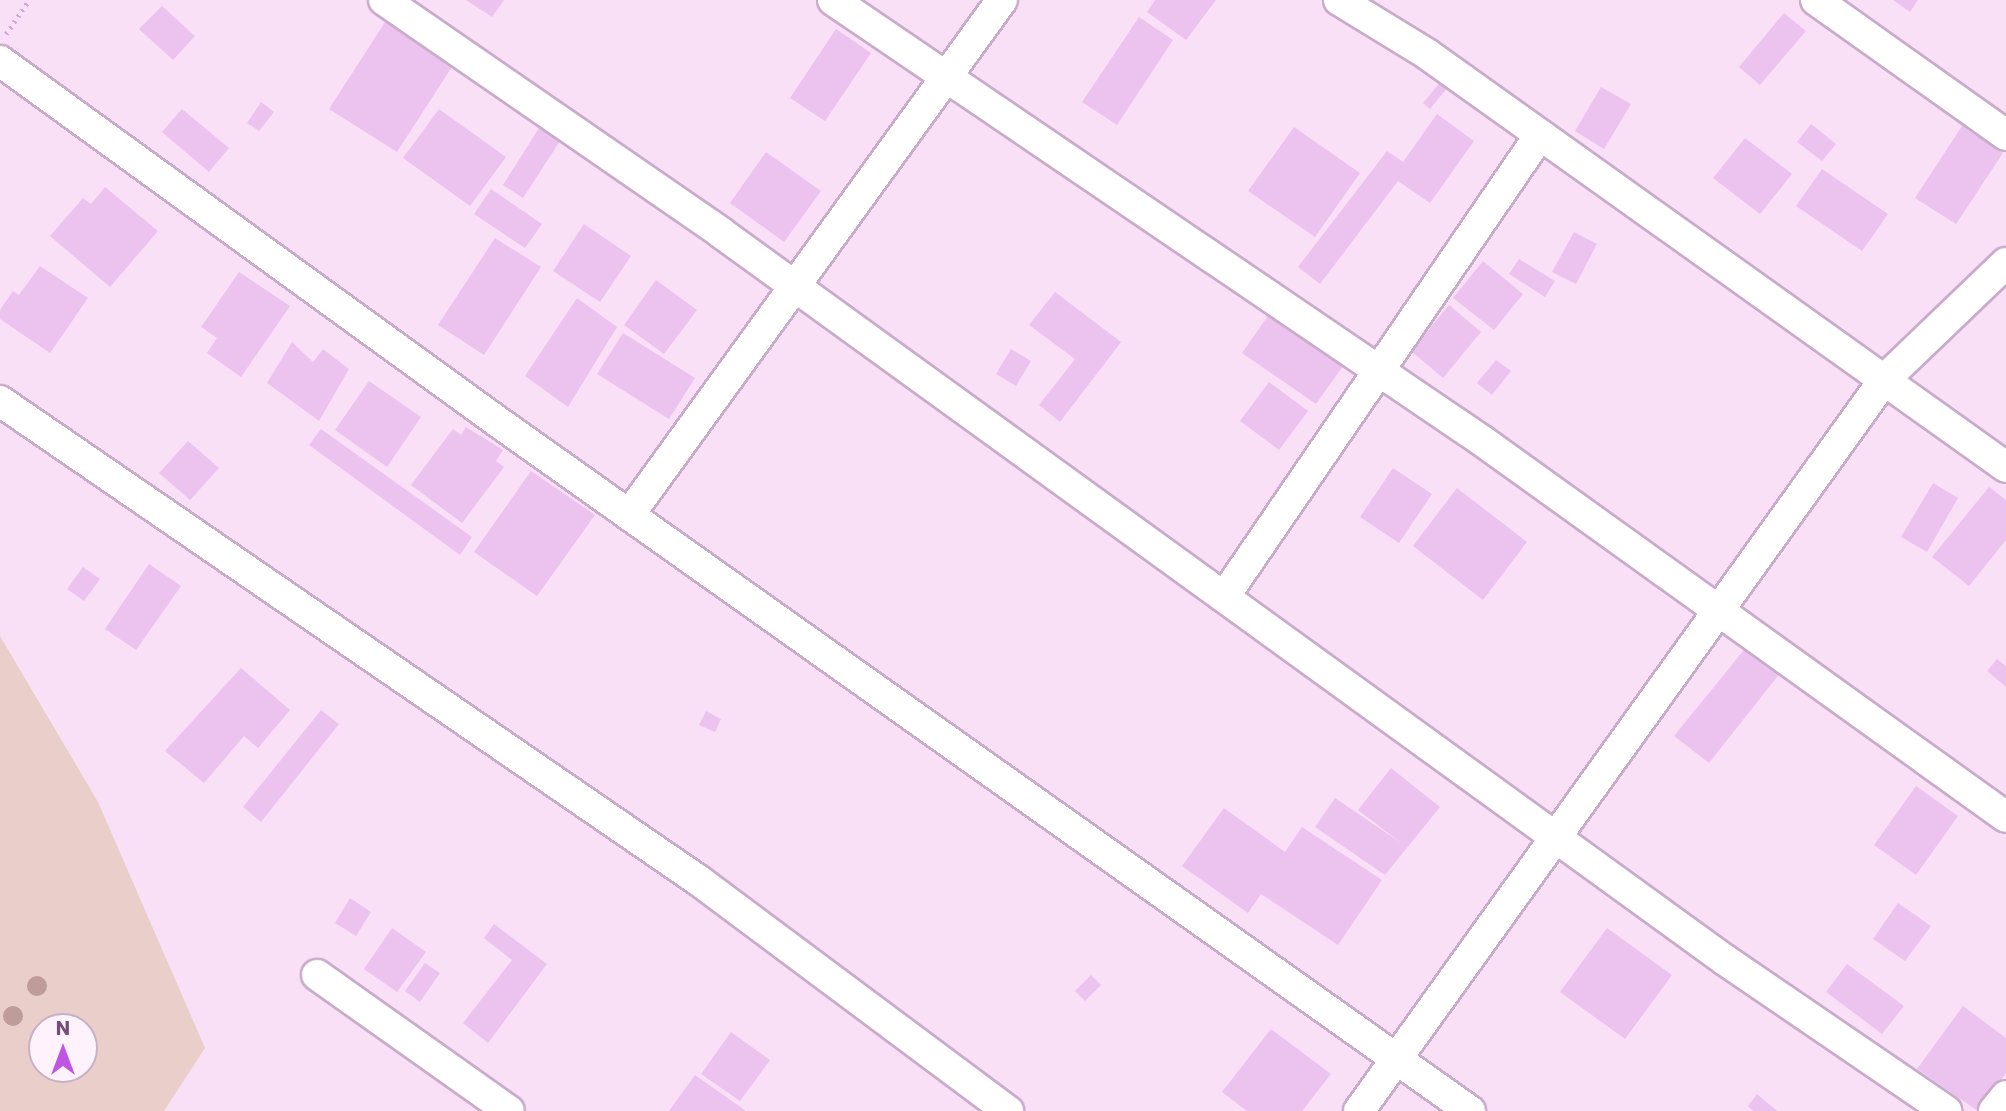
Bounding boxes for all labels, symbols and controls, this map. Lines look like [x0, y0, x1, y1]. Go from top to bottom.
north arrow [28, 1013, 98, 1083]
text: N [56, 1015, 70, 1042]

